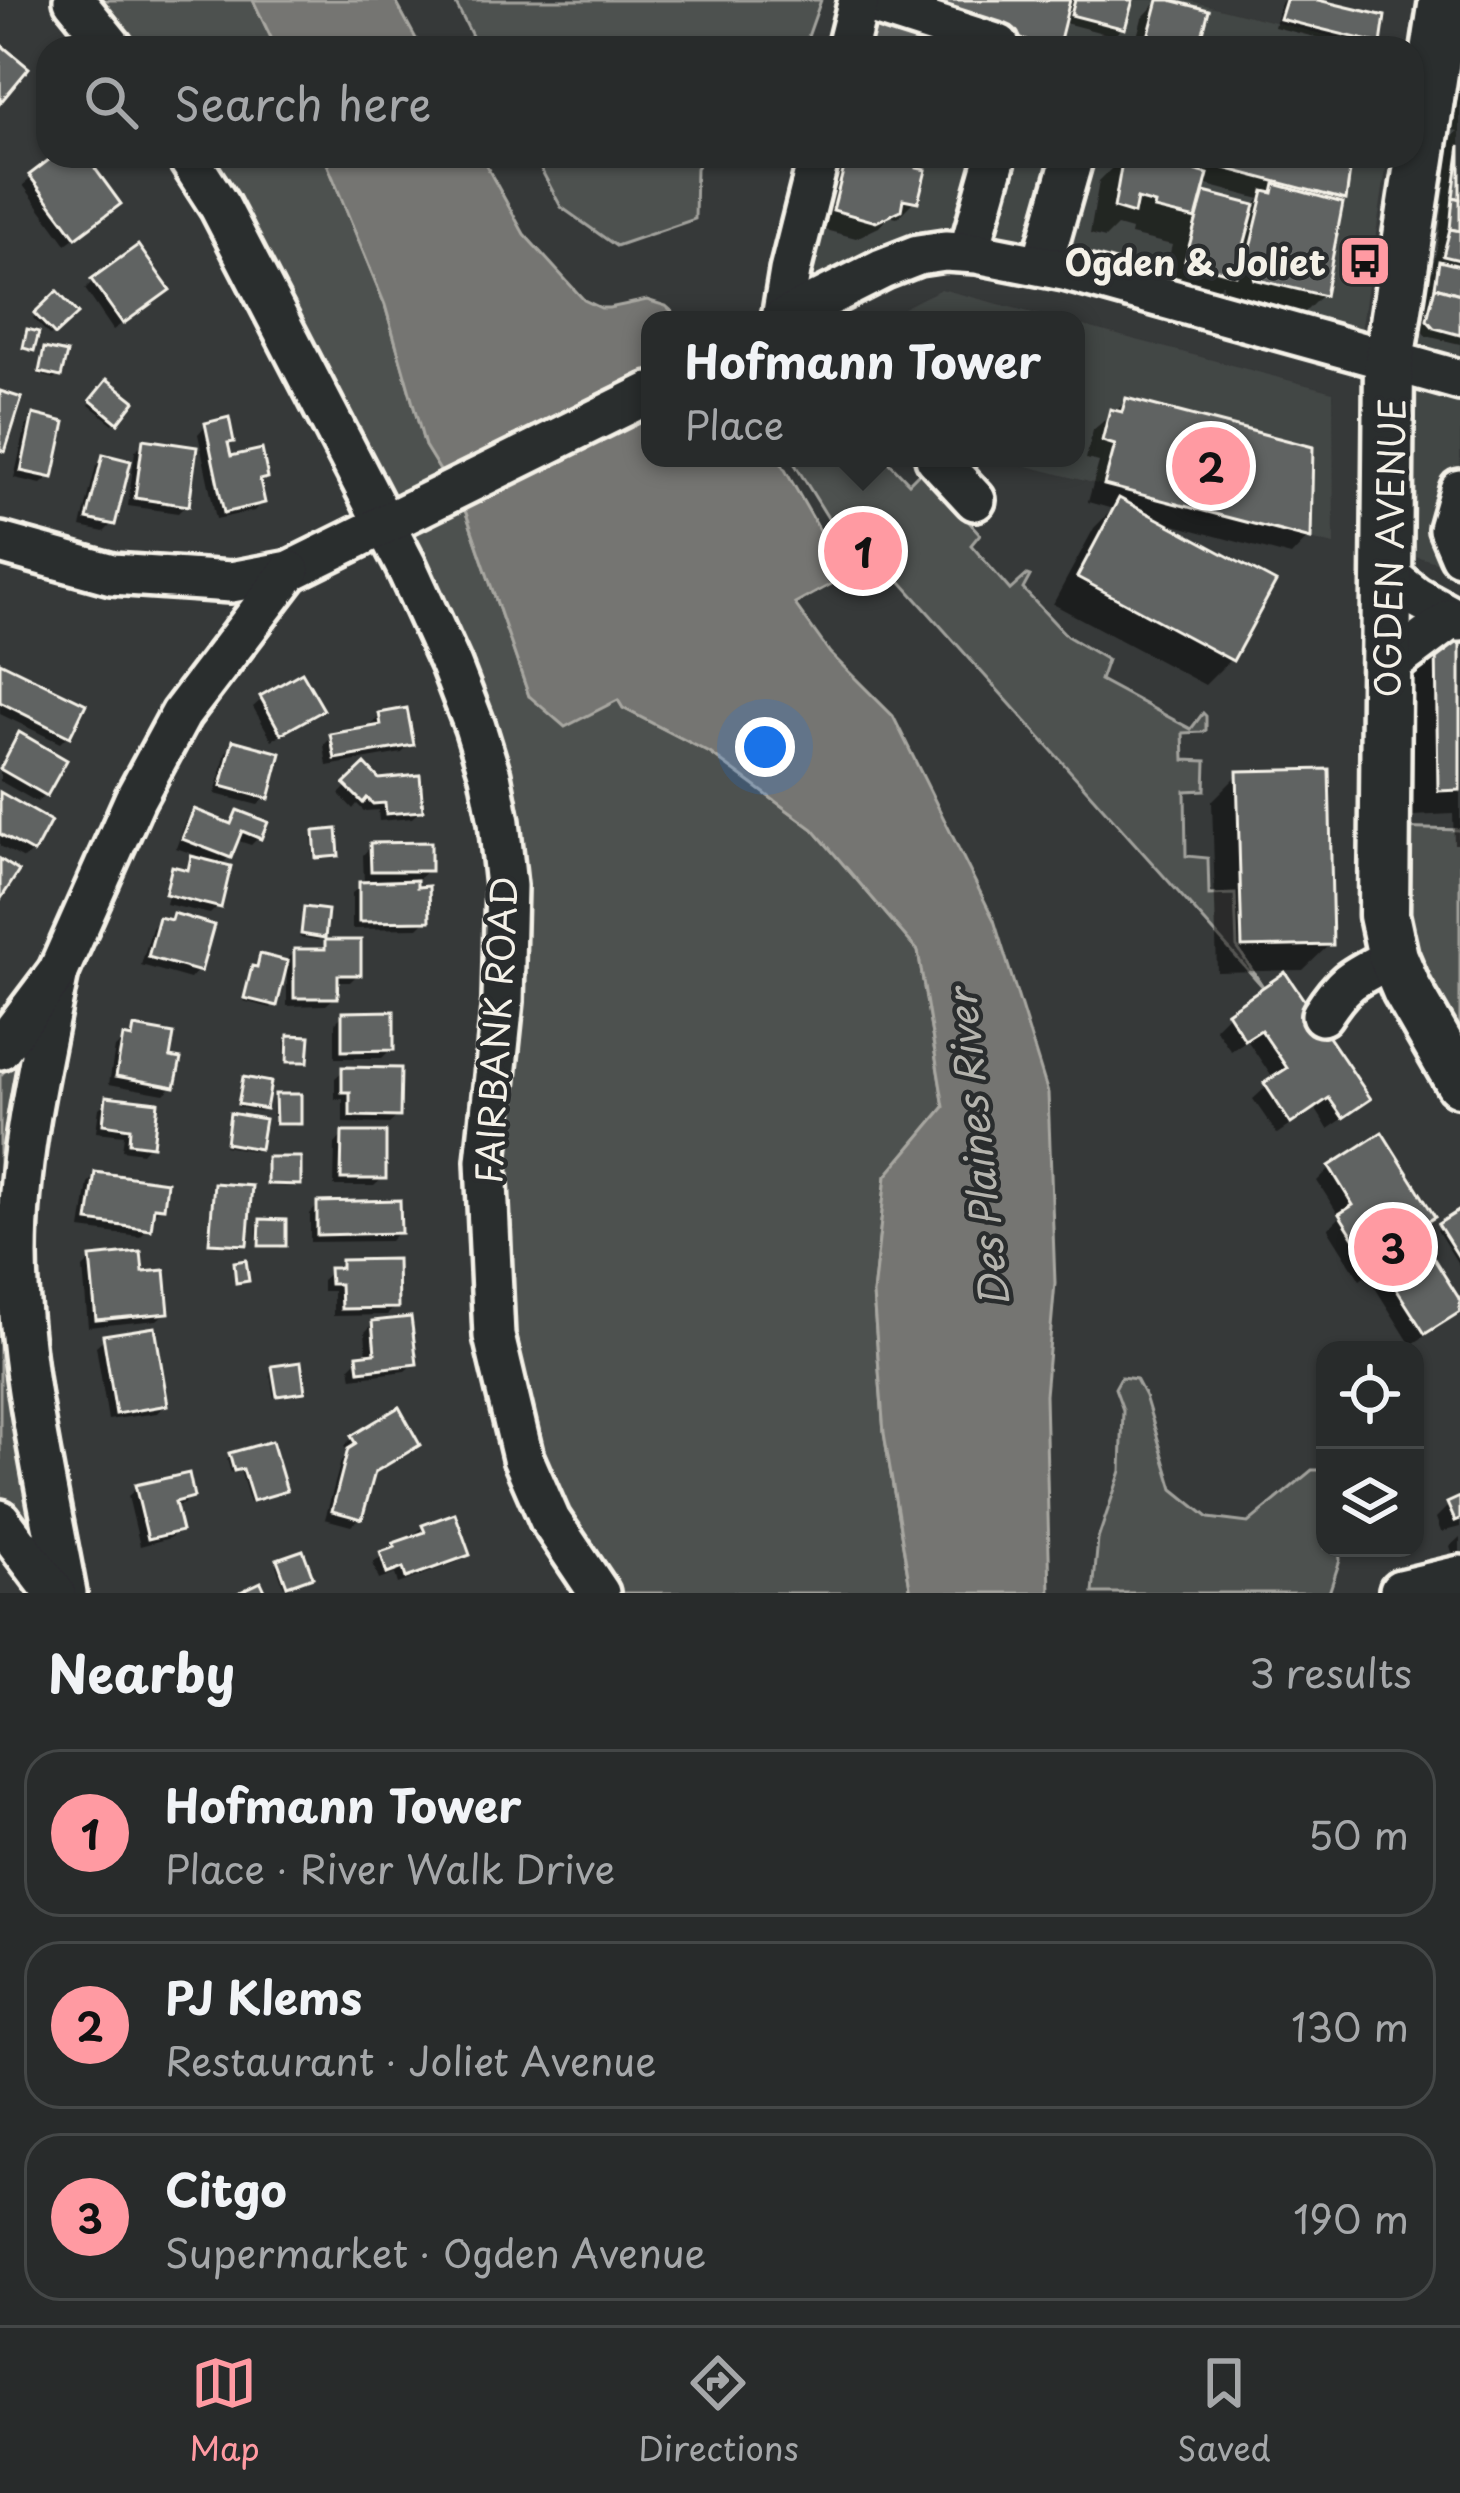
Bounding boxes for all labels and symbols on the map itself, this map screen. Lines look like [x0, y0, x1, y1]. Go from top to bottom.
bus stop icon: Ogden & Joliet [1337, 233, 1393, 289]
place label: Ogden & Joliet [1064, 234, 1326, 288]
street label: OGDEN AVENUE [1358, 398, 1418, 698]
pin: 2 [1172, 421, 1250, 511]
pin: 1 [824, 506, 902, 596]
your location [735, 717, 795, 777]
street label: FAIRBANK ROAD [460, 875, 530, 1185]
water label: Des Plaines River [929, 982, 1022, 1311]
pin: 3 [1354, 1202, 1432, 1292]

